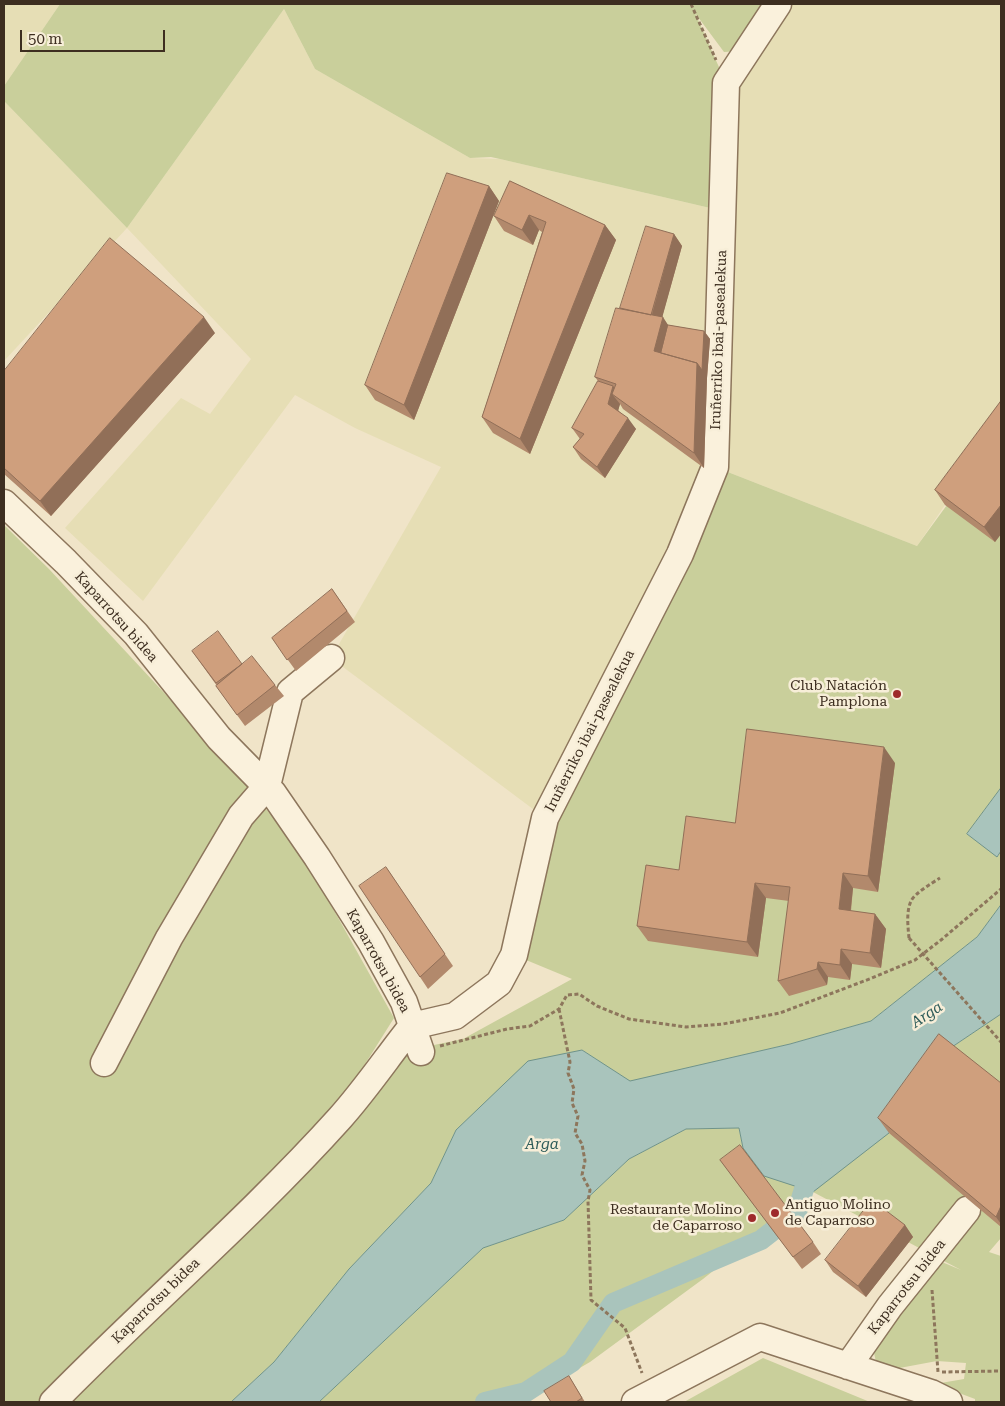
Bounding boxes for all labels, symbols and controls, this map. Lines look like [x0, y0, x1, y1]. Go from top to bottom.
scale bar [22, 20, 168, 52]
text: 50 m [28, 30, 62, 48]
street label: Iruñerriko ibai-pasealekua [707, 250, 731, 430]
street label: Kaparrotsu bidea [71, 568, 161, 666]
street label: Iruñerriko ibai-pasealekua [542, 647, 638, 815]
place label: Club Natación Pamplona [790, 678, 887, 710]
marker: Club Natación Pamplona [891, 688, 903, 700]
street label: Kaparrotsu bidea [343, 906, 413, 1016]
water label: Arga [908, 998, 946, 1032]
water label: Arga [525, 1136, 559, 1154]
place label: Antiguo Molino de Caparroso [785, 1197, 891, 1230]
place label: Restaurante Molino de Caparroso [610, 1202, 742, 1234]
marker: Antiguo Molino de Caparroso [769, 1207, 781, 1219]
marker: Restaurante Molino de Caparroso [746, 1212, 758, 1224]
street label: Kaparrotsu bidea [865, 1236, 949, 1338]
street label: Kaparrotsu bidea [108, 1255, 204, 1347]

